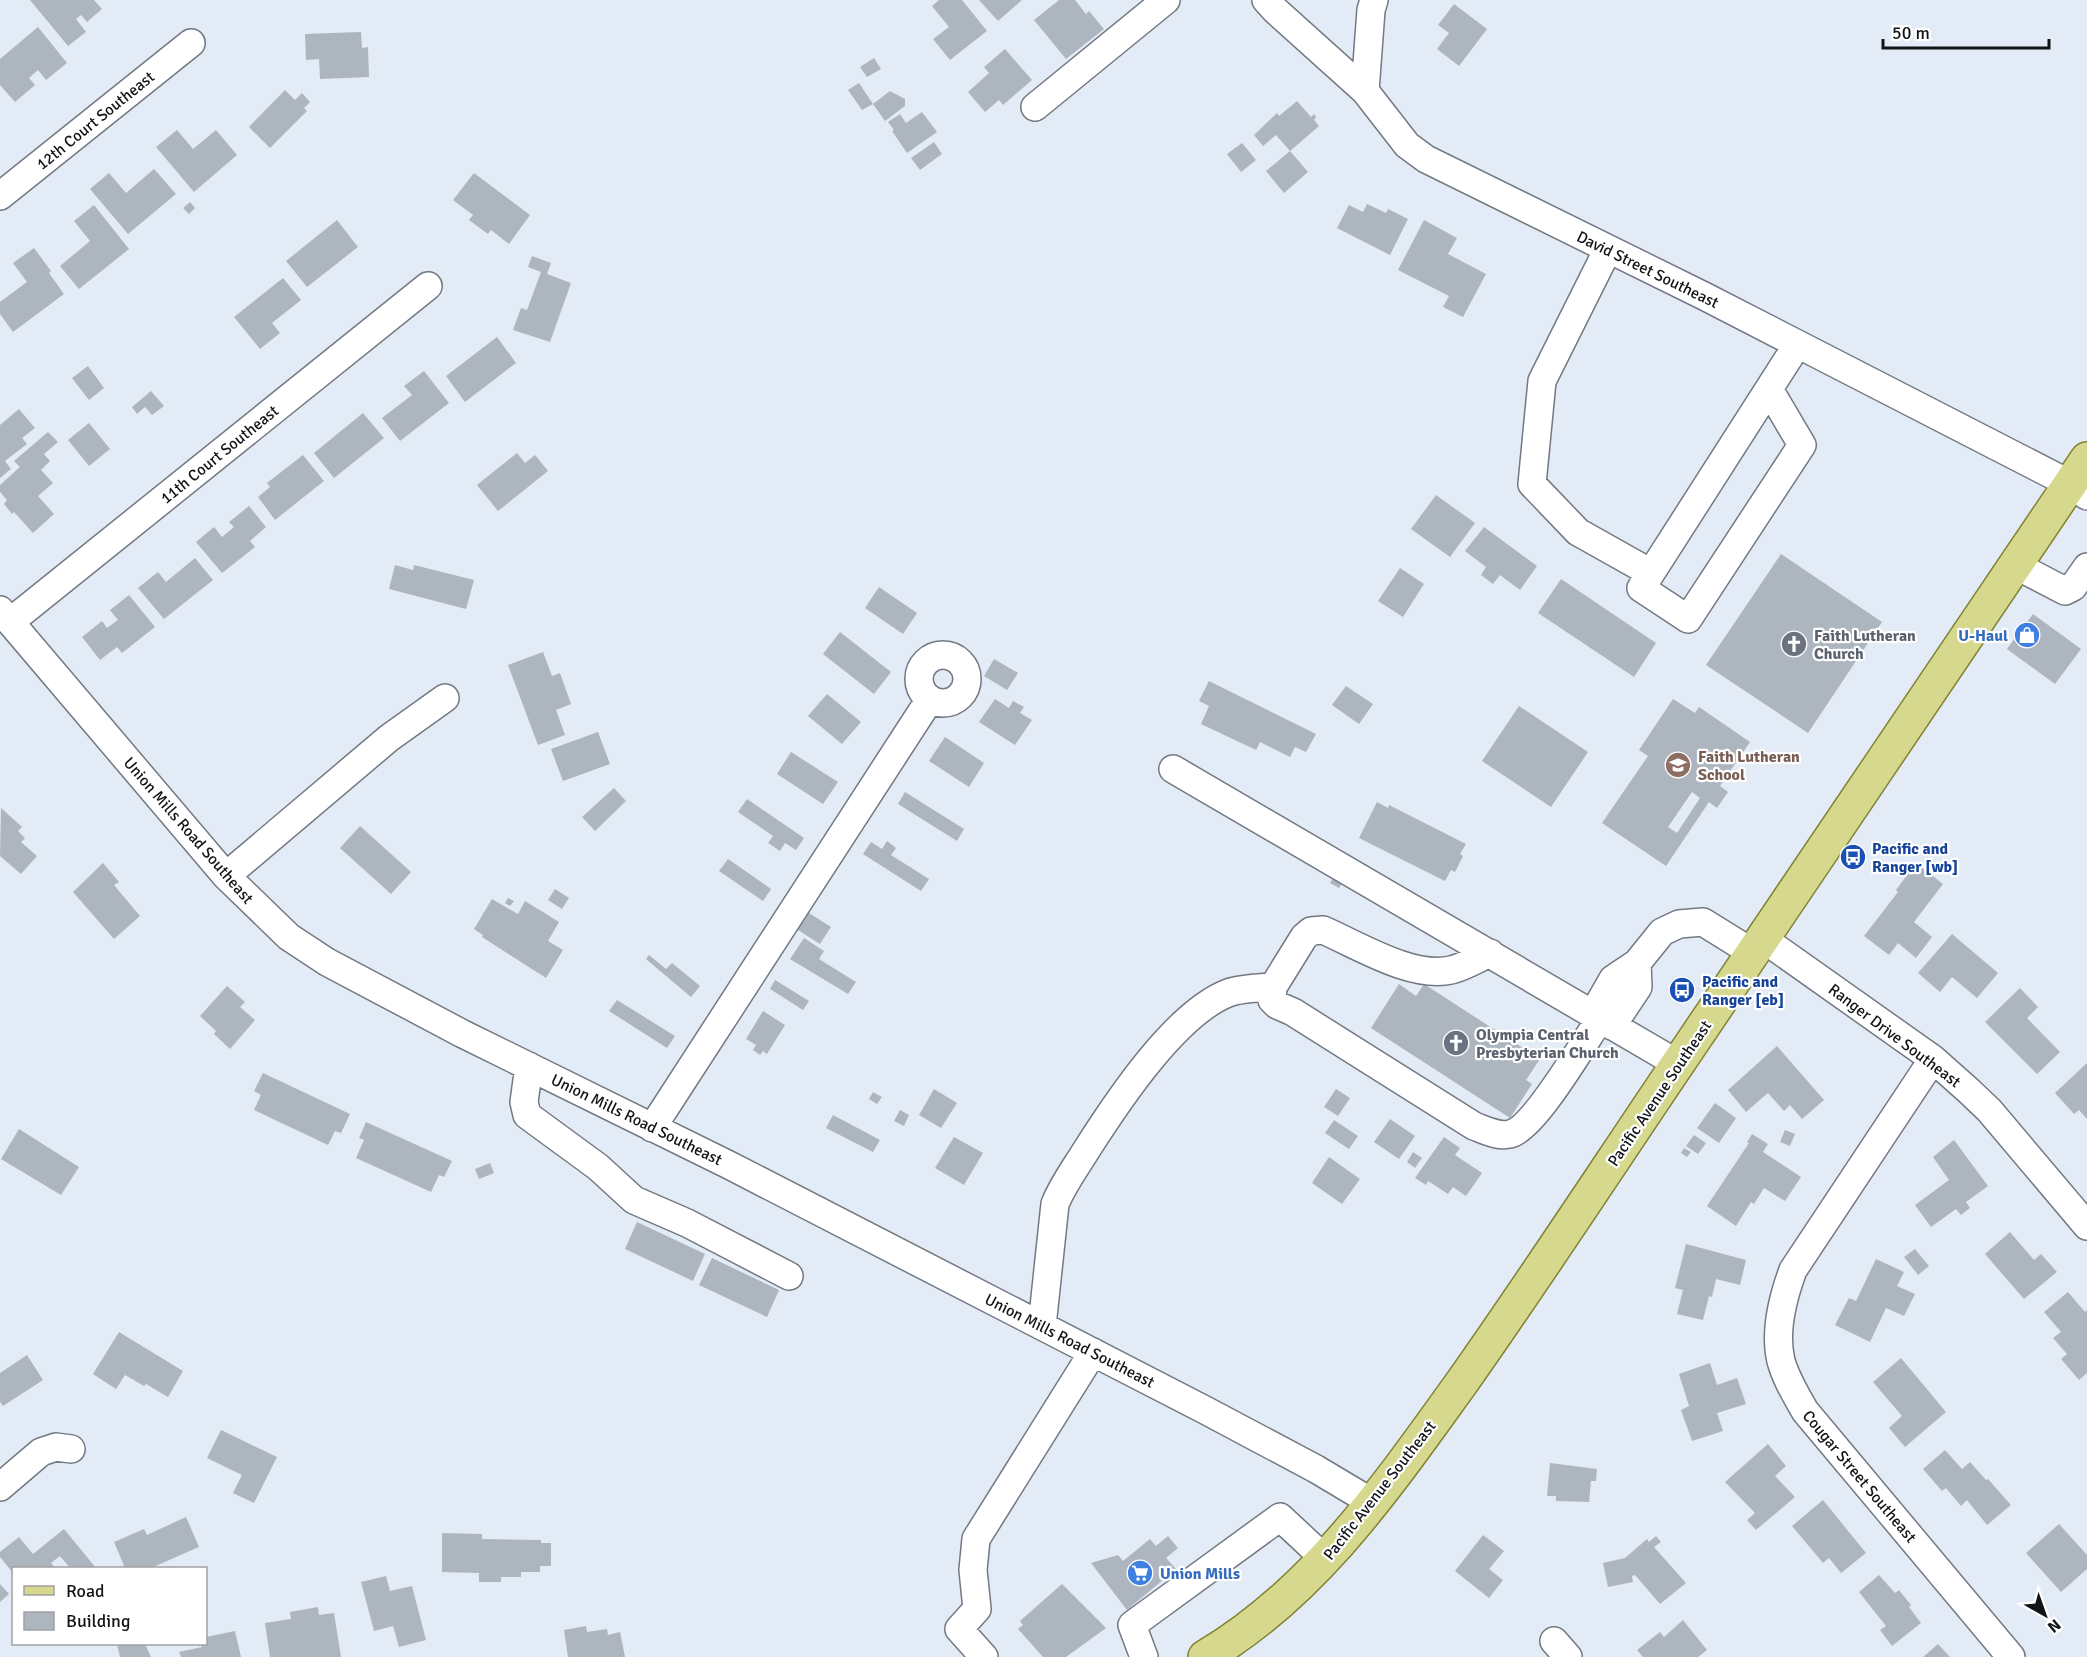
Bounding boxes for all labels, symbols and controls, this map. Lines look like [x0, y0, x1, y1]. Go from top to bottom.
scale bar [1883, 12, 2050, 50]
text: 50 m [1892, 22, 1930, 44]
street label: 12th Court Southeast [33, 67, 159, 175]
street label: David Street Southeast [1573, 227, 1722, 313]
street label: 11th Court Southeast [157, 401, 283, 509]
shop icon: U-Haul [2012, 620, 2042, 650]
place label: Faith Lutheran Church [1814, 626, 1916, 664]
place label: U-Haul [1958, 626, 2008, 646]
church icon: Faith Lutheran Church [1779, 629, 1809, 659]
place label: Faith Lutheran School [1698, 747, 1800, 785]
school or university icon: Faith Lutheran School [1663, 750, 1693, 780]
street label: Union Mills Road Southeast [119, 753, 258, 908]
place label: Pacific and Ranger [wb] [1872, 839, 1958, 877]
bus stop icon: Pacific and Ranger [wb] [1838, 842, 1868, 872]
place label: Pacific and Ranger [eb] [1702, 972, 1784, 1010]
bus stop icon: Pacific and Ranger [eb] [1667, 975, 1697, 1005]
street label: Ranger Drive Southeast [1824, 980, 1965, 1092]
street label: Pacific Avenue Southeast [1604, 1016, 1716, 1170]
place label: Olympia Central Presbyterian Church [1476, 1025, 1619, 1063]
church icon: Olympia Central Presbyterian Church [1441, 1028, 1471, 1058]
street label: Union Mills Road Southeast [548, 1070, 726, 1170]
street label: Union Mills Road Southeast [981, 1289, 1158, 1393]
street label: Cougar Street Southeast [1798, 1406, 1921, 1547]
street label: Pacific Avenue Southeast [1319, 1417, 1441, 1564]
supermarket icon: Union Mills [1125, 1558, 1155, 1588]
place label: Union Mills [1160, 1564, 1240, 1584]
legend [12, 1567, 207, 1645]
text: Road [66, 1580, 105, 1602]
north arrow [2015, 1585, 2075, 1645]
text: Building [66, 1610, 130, 1632]
text: N [2043, 1614, 2065, 1637]

